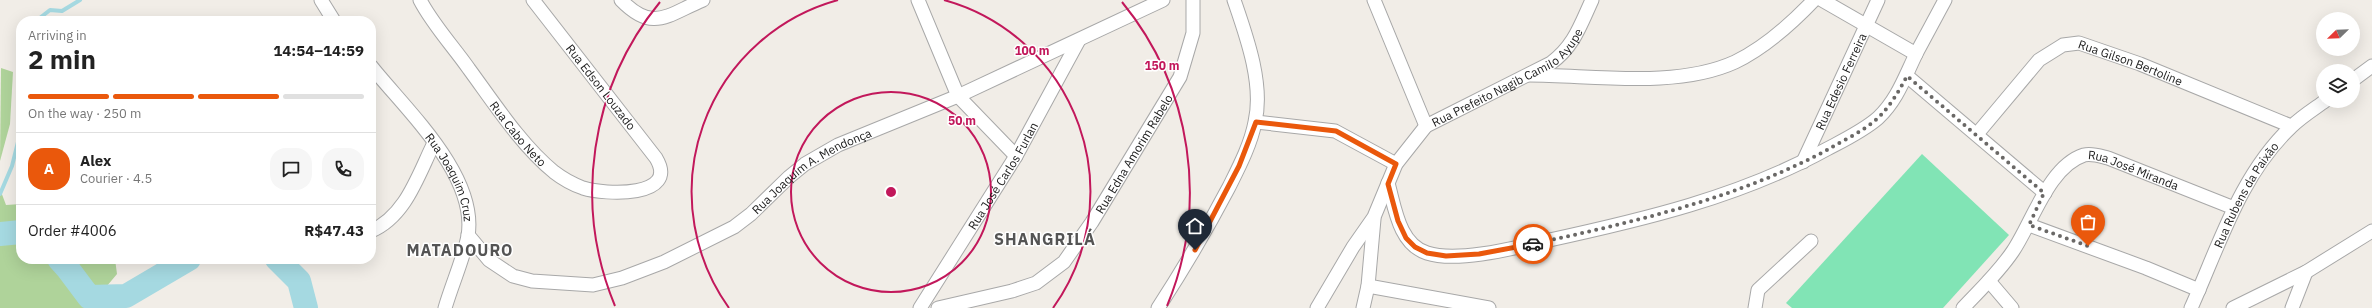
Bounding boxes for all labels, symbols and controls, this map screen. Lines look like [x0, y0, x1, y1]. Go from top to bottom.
north arrow [2316, 12, 2360, 56]
map controls [2316, 12, 2360, 108]
street label: Rua Prefeito Nagib Camilo Ayupe [1429, 25, 1586, 130]
text: Arriving in [28, 27, 87, 44]
street label: Rua Edesio Ferreira [1812, 30, 1869, 132]
street label: Rua Gilson Bertoline [2077, 36, 2185, 88]
text: 14:54–14:59 [273, 41, 364, 60]
street label: Rua Edson Louzado [563, 41, 639, 133]
text: 2 min [28, 42, 96, 76]
text: 100 m [1014, 43, 1050, 58]
text: 150 m [1144, 58, 1180, 73]
button: layers [2316, 64, 2360, 108]
street label: Rua Edna Amorim Rabelo [1092, 91, 1176, 216]
street label: Rua Cabo Neto [487, 98, 550, 169]
text: On the way · 250 m [28, 105, 141, 122]
text: 50 m [948, 113, 976, 128]
street label: Rua José Carlos Furlan [964, 119, 1041, 232]
street label: Rua Joaquim A. Mendonça [748, 125, 874, 217]
street label: Rua Joaquim Cruz [423, 130, 476, 222]
street label: Rua Rubens da Paixão [2210, 138, 2281, 250]
street label: Rua José Miranda [2088, 147, 2182, 193]
button: chat [270, 148, 312, 190]
button: phone [322, 148, 364, 190]
text: Alex [80, 151, 111, 170]
text: A [44, 159, 54, 178]
text: Courier · 4.5 [80, 170, 152, 187]
centre of rings [884, 185, 898, 199]
pin [2071, 205, 2105, 246]
pin [1178, 209, 1212, 250]
icon: bag [2077, 211, 2099, 233]
icon: home [1184, 215, 1206, 237]
text: Order #4006 [28, 221, 117, 240]
text: R$47.43 [304, 221, 364, 240]
courier [1513, 224, 1553, 264]
district label: SHANGRILÁ [994, 228, 1096, 249]
icon: car [1522, 233, 1544, 255]
district label: MATADOURO [406, 240, 514, 260]

